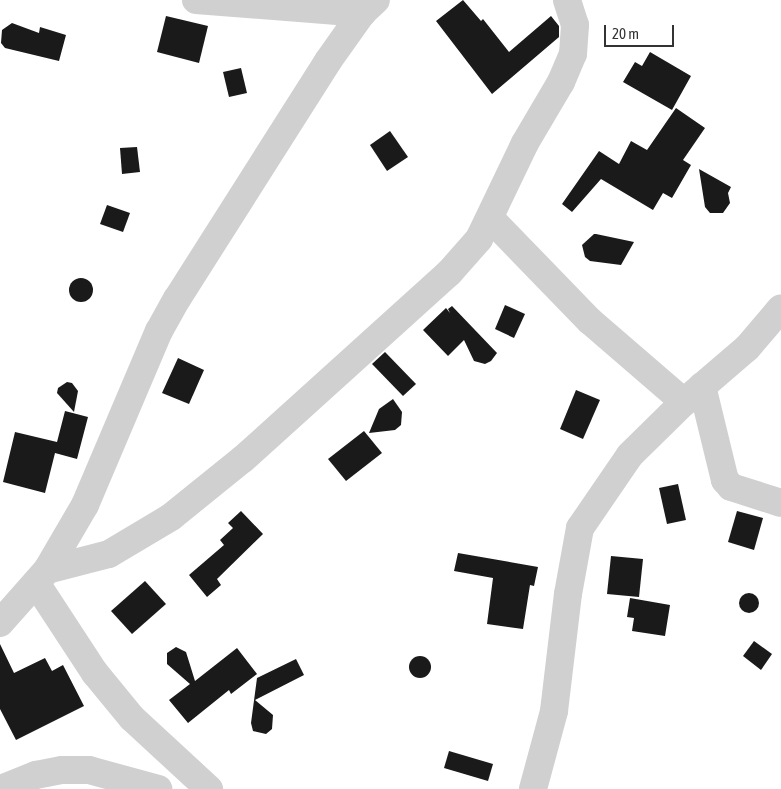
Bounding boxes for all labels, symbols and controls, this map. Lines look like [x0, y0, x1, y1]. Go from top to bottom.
scale bar [606, 15, 676, 47]
text: 20 m [612, 25, 639, 42]

